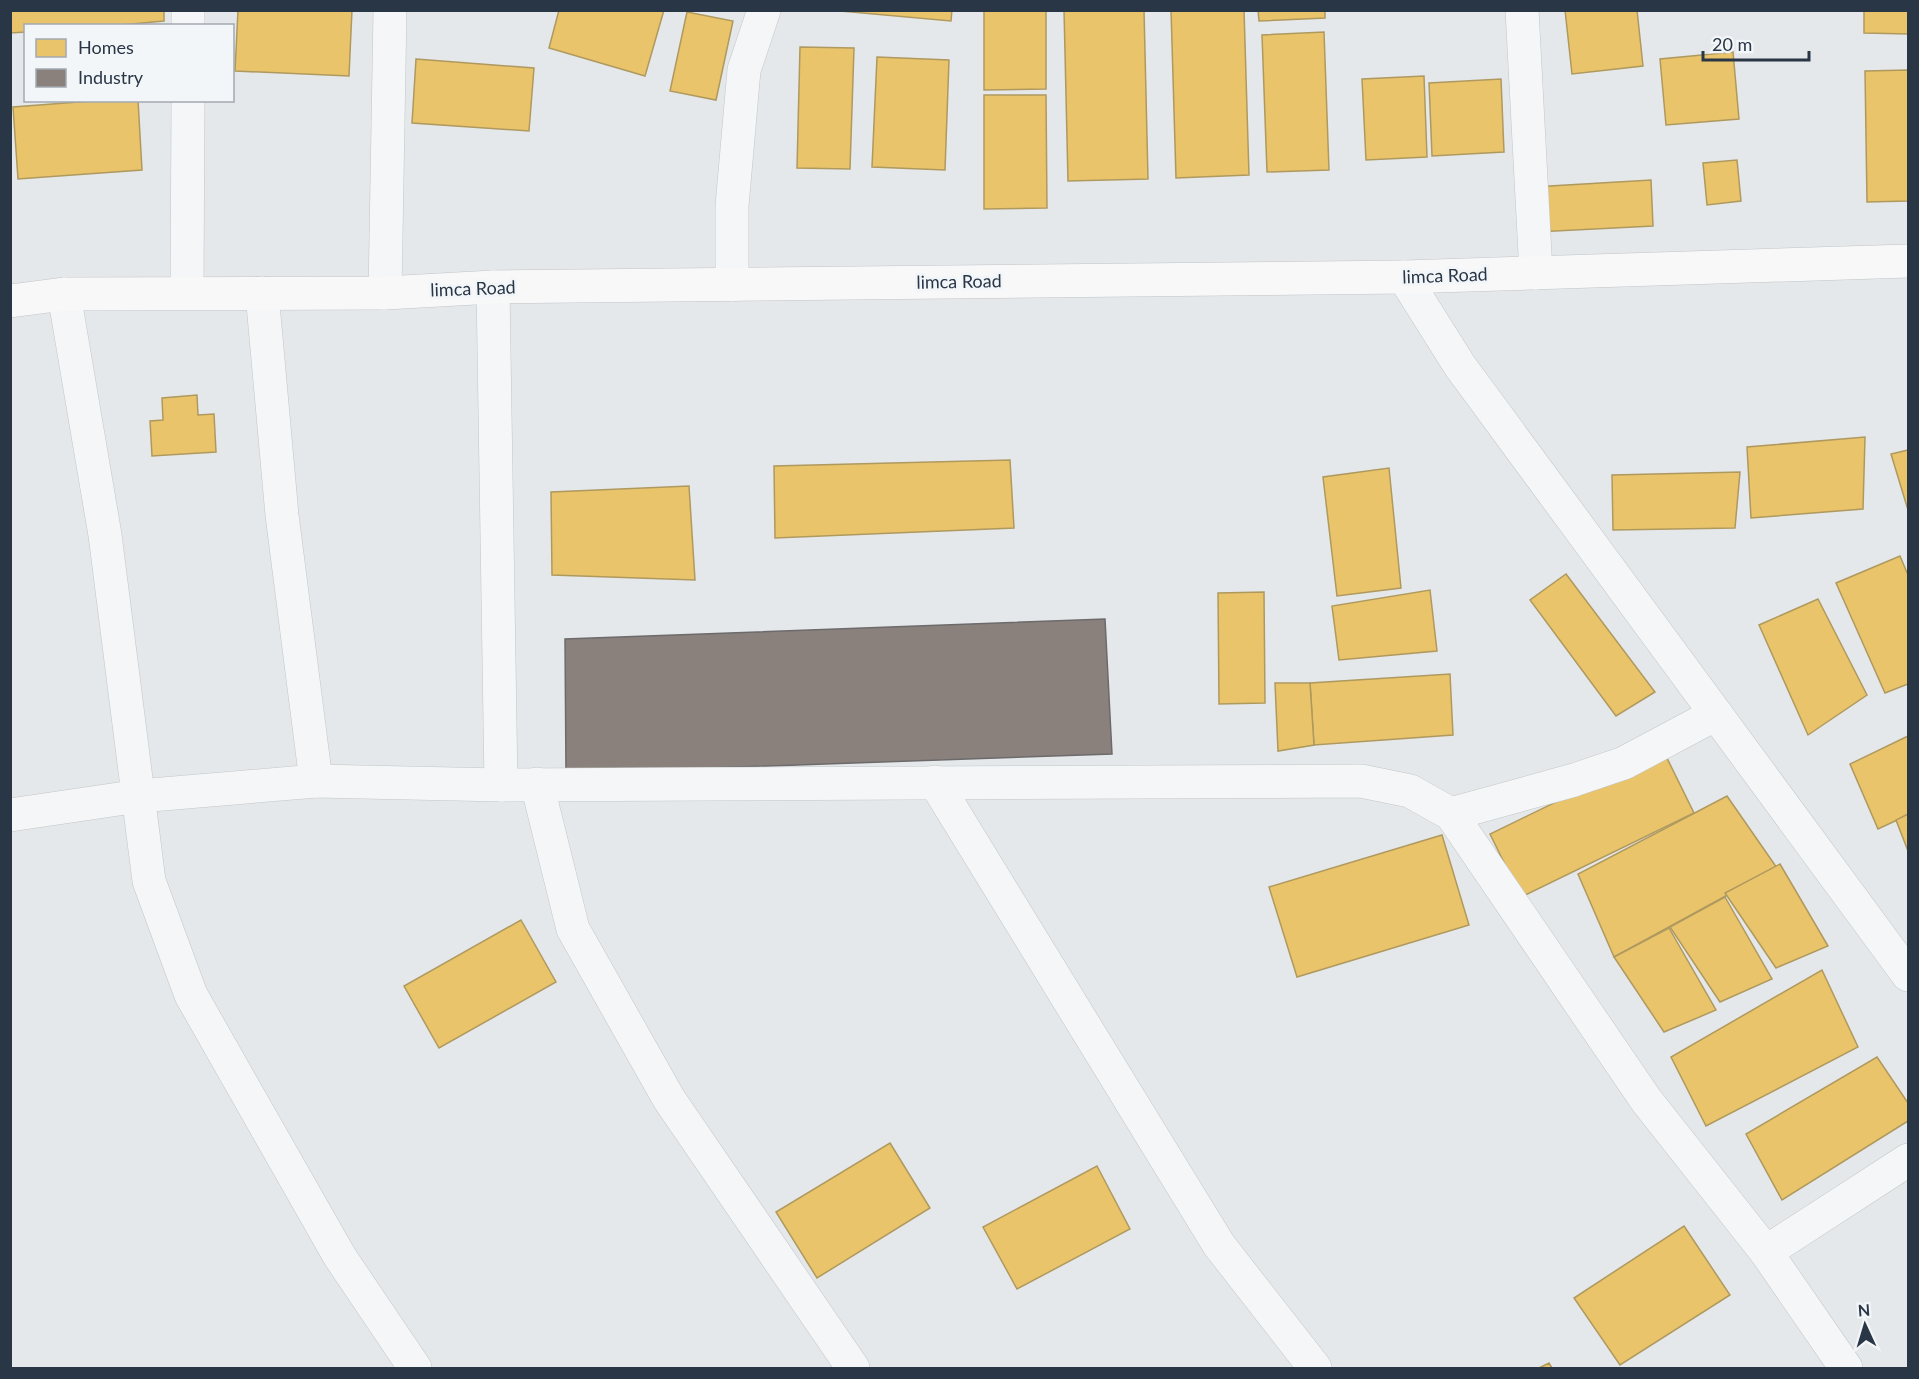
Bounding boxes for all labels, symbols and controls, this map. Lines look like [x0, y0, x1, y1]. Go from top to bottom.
legend [24, 24, 234, 102]
scale bar [1703, 24, 1810, 62]
text: 20 m [1712, 33, 1752, 55]
text: Homes [78, 36, 134, 58]
text: Industry [78, 66, 144, 88]
street label: limca Road [1402, 263, 1488, 287]
street label: limca Road [916, 269, 1002, 293]
street label: limca Road [430, 276, 516, 300]
north arrow [1835, 1295, 1895, 1355]
text: N [1857, 1300, 1871, 1319]

